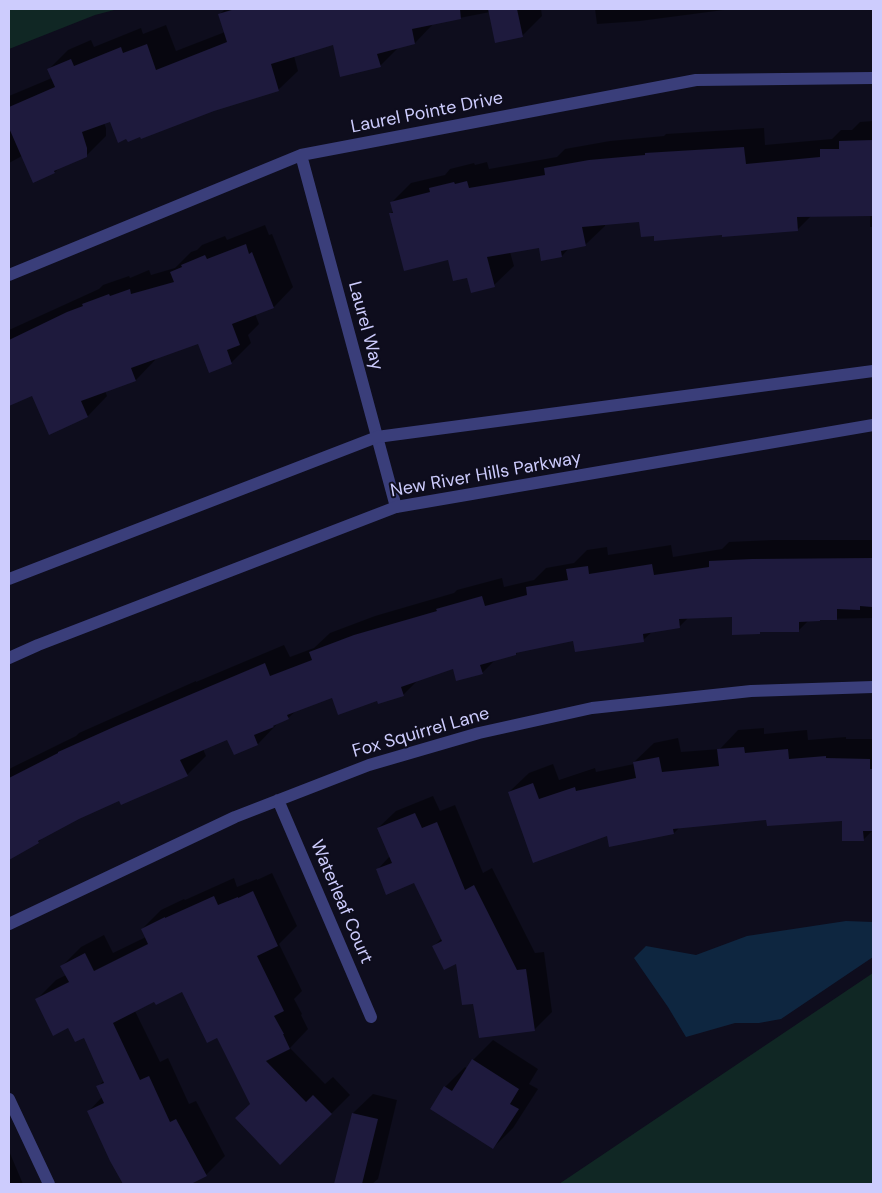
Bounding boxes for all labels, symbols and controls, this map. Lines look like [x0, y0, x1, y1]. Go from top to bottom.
street label: Laurel Pointe Drive [349, 88, 505, 138]
street label: Laurel Way [343, 279, 387, 373]
street label: New River Hills Parkway [389, 448, 583, 502]
street label: Fox Squirrel Lane [350, 703, 492, 763]
street label: Waterleaf Court [305, 837, 377, 967]

